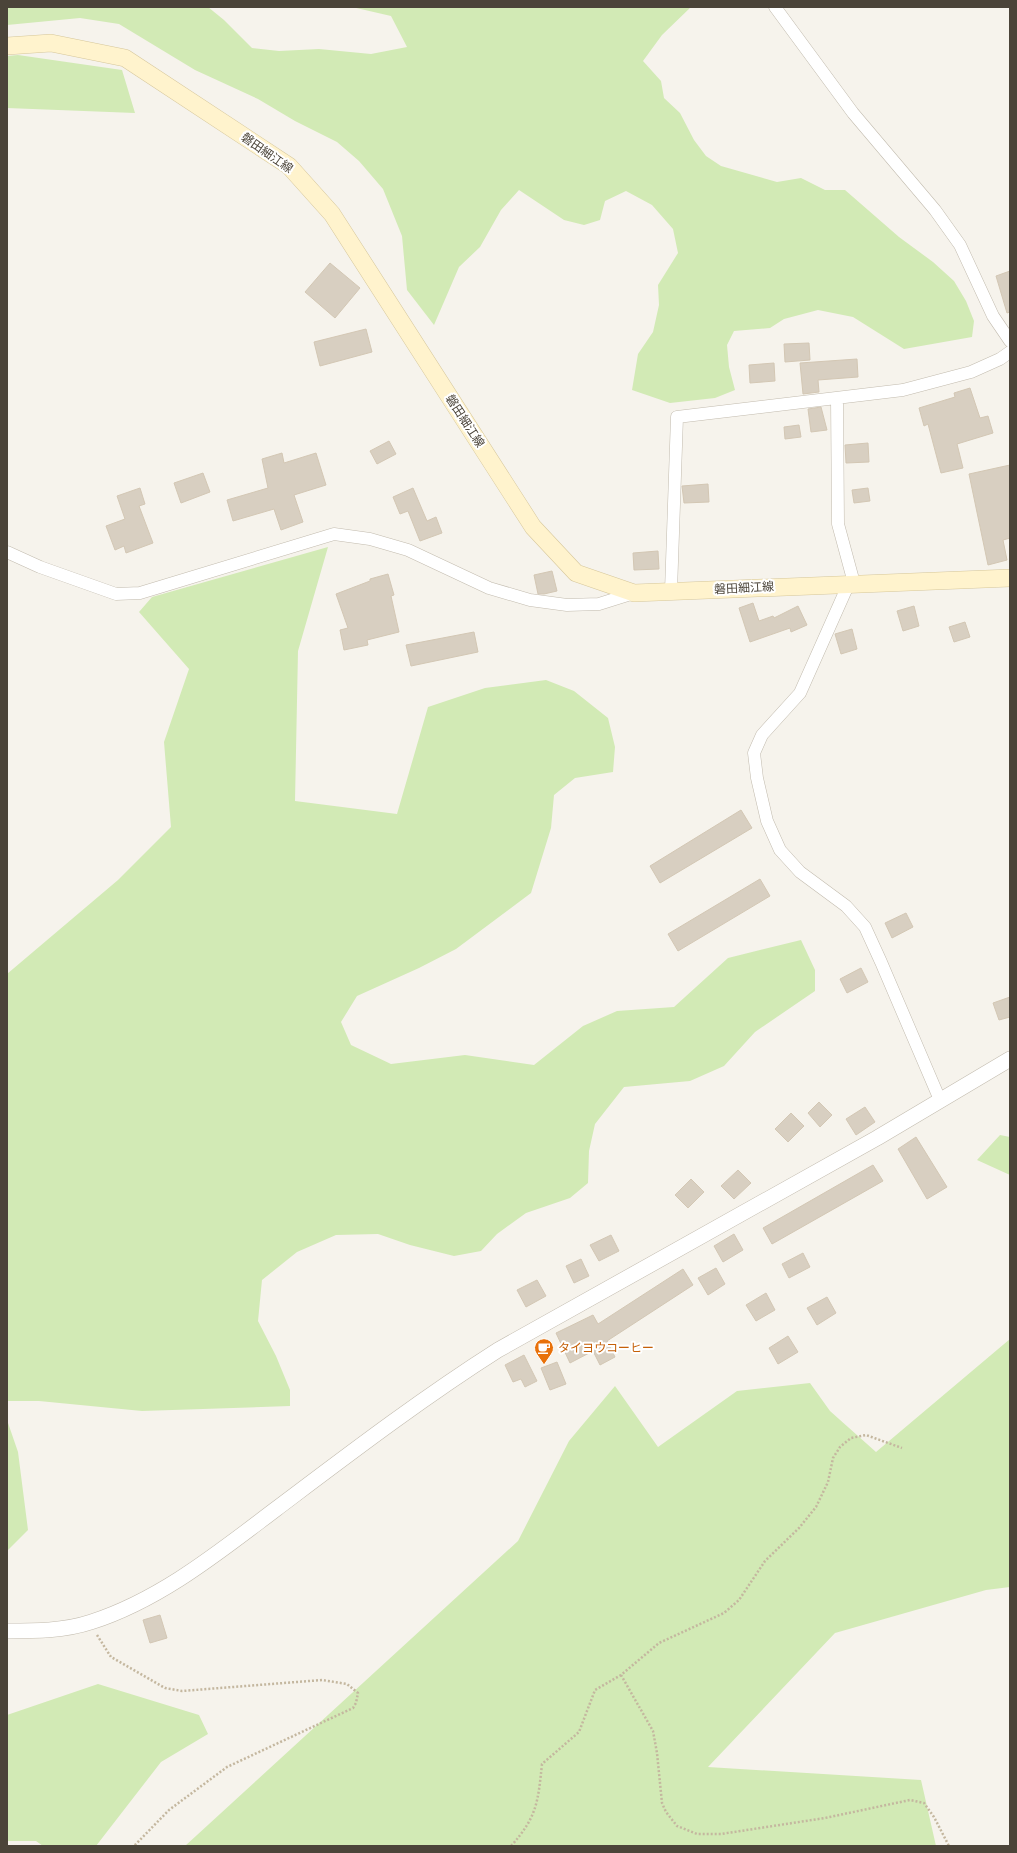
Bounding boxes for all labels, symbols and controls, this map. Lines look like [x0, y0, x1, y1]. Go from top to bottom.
street label: 磐田細江線 [238, 129, 296, 177]
street label: 磐田細江線 [442, 391, 488, 451]
street label: 磐田細江線 [714, 578, 774, 598]
cafe icon: タイヨウコーヒー [533, 1337, 555, 1365]
place label: タイヨウコーヒー [558, 1340, 654, 1356]

